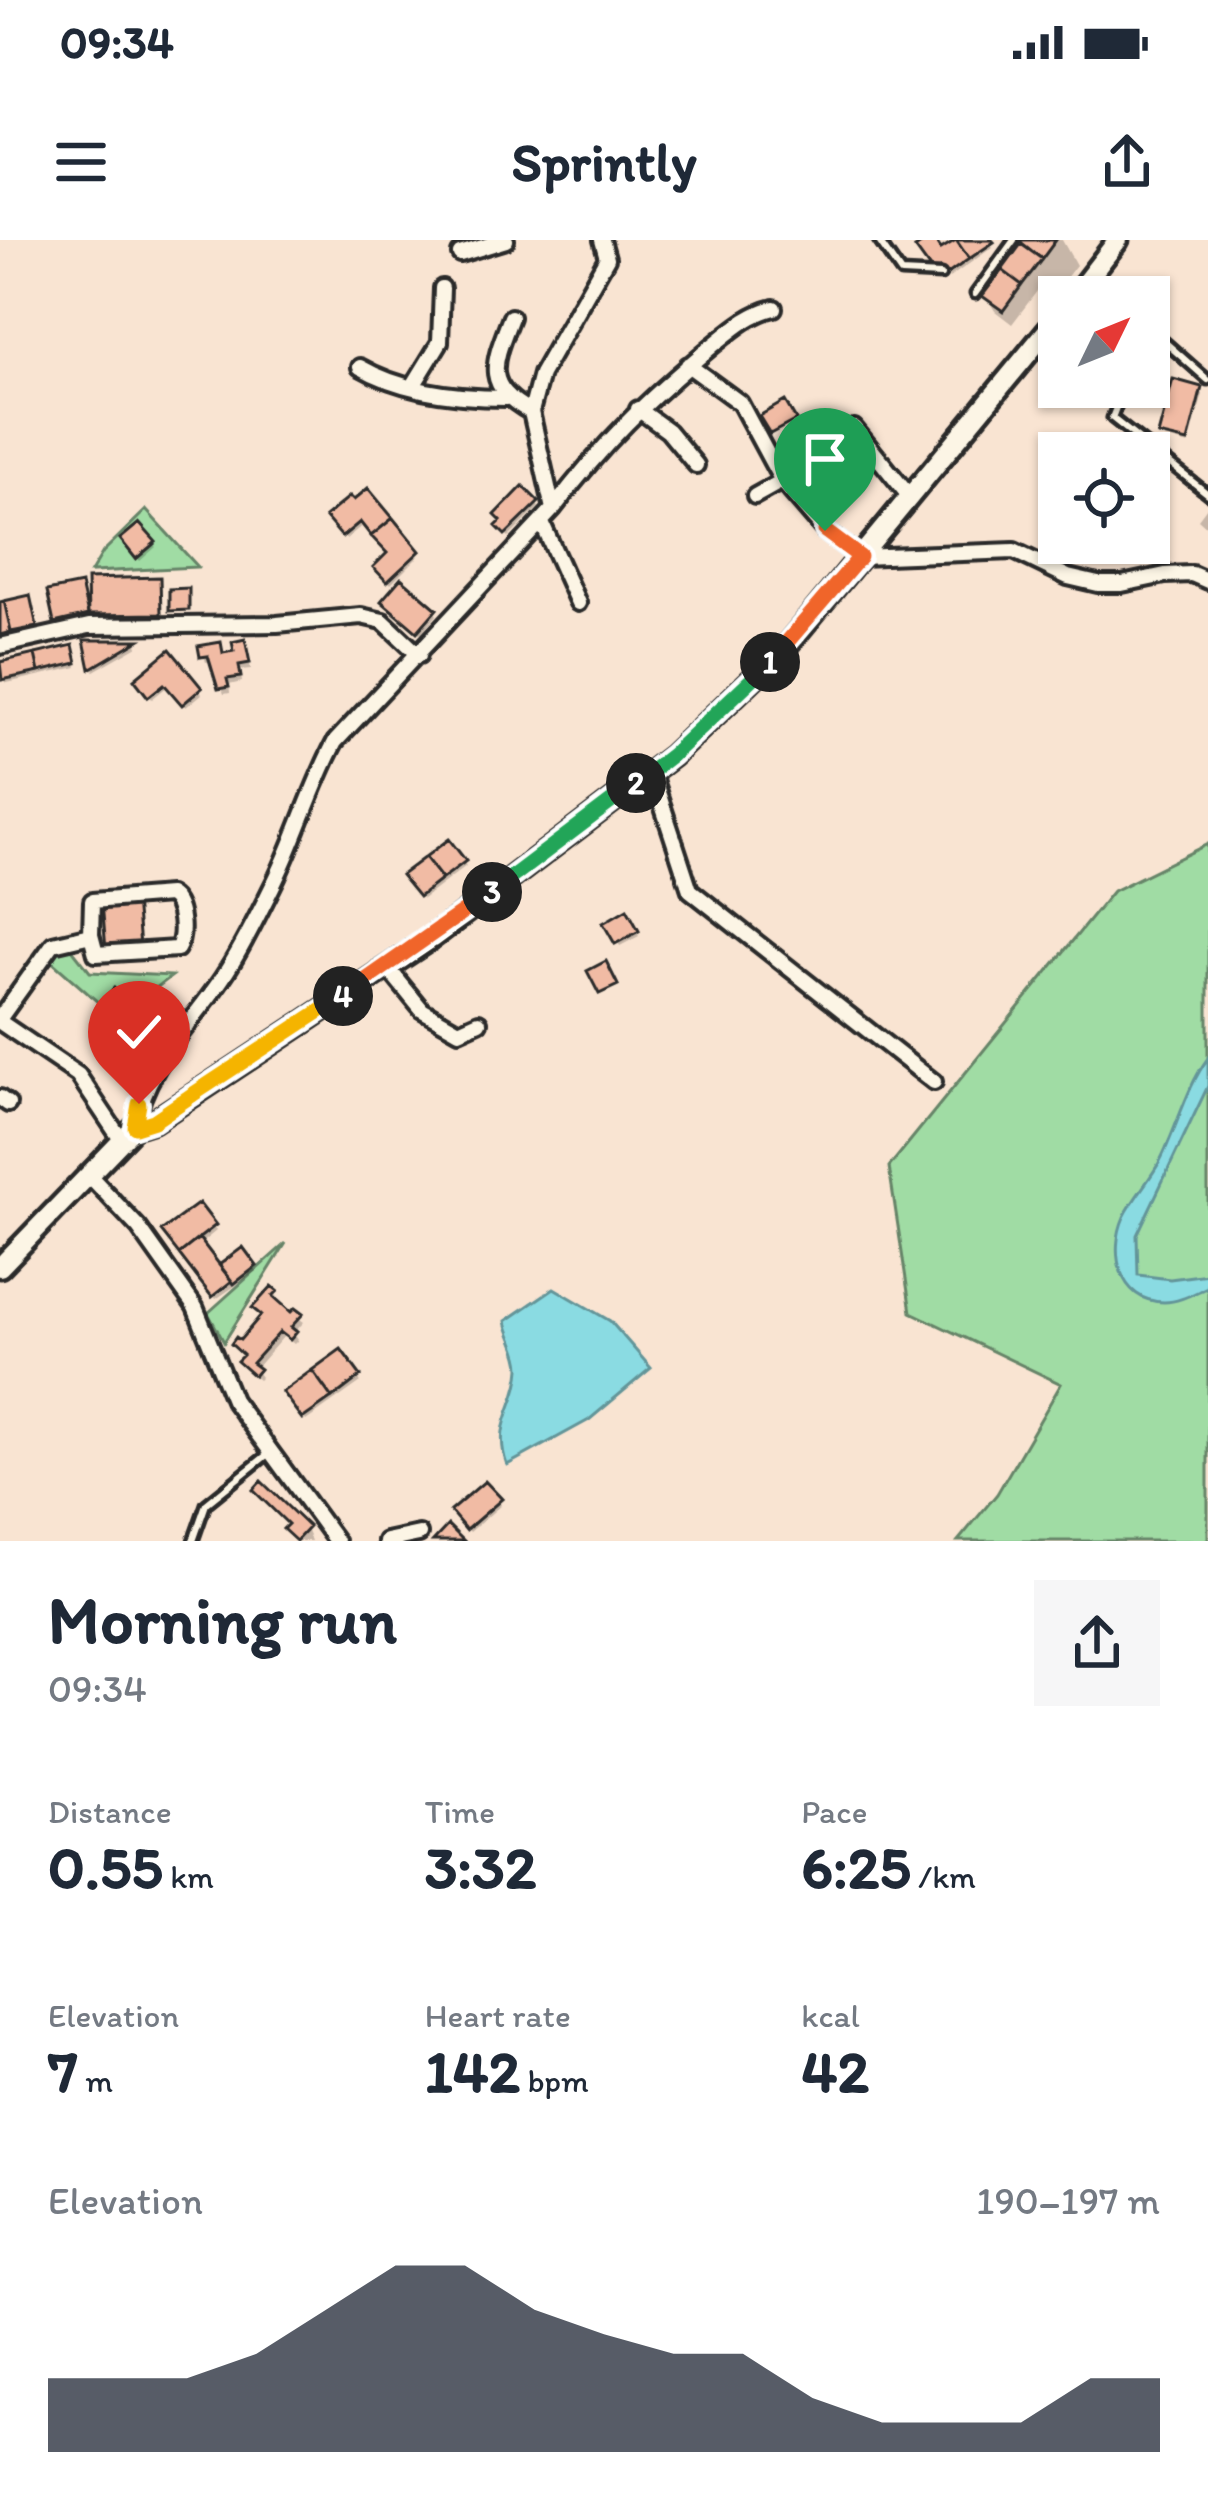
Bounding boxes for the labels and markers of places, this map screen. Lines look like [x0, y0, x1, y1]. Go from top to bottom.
pin [774, 408, 876, 531]
pin: 1 [740, 632, 800, 692]
pin: 2 [606, 753, 666, 813]
pin: 3 [462, 862, 522, 922]
pin: 4 [313, 966, 373, 1026]
pin [88, 981, 190, 1104]

